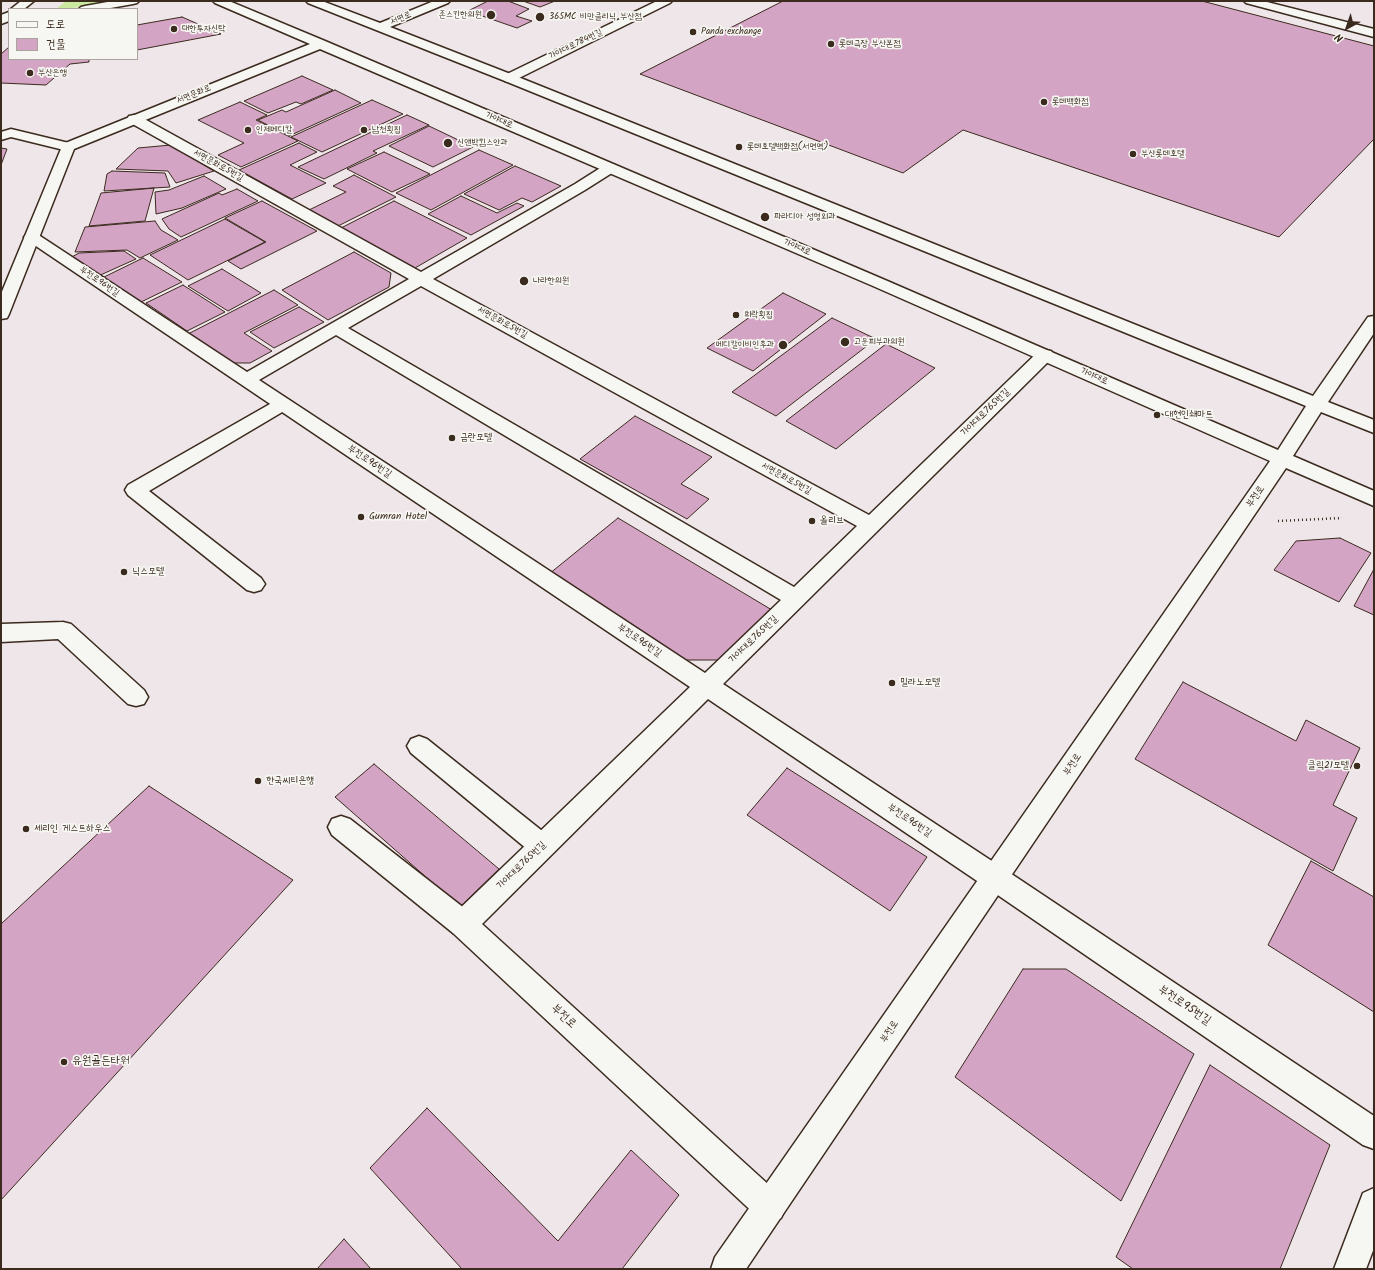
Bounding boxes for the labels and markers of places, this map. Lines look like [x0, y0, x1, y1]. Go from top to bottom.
marker: 존스킨한의원 [485, 9, 497, 21]
place label: 존스킨한의원 [439, 10, 482, 20]
marker: 365MC 비만클리닉 부산점 [534, 11, 546, 23]
place label: 365MC 비만클리닉 부산점 [549, 12, 642, 22]
marker: 대한투자신탁 [169, 24, 179, 34]
place label: 대한투자신탁 [182, 24, 225, 34]
marker: Panda exchange [688, 27, 698, 37]
place label: Panda exchange [701, 27, 761, 37]
marker: 롯데극장 부산본점 [826, 39, 836, 49]
place label: 롯데극장 부산본점 [839, 39, 901, 49]
marker: 부산은행 [25, 68, 35, 78]
place label: 부산은행 [38, 68, 67, 78]
marker: 롯데백화점 [1039, 97, 1049, 107]
place label: 롯데백화점 [1052, 97, 1088, 107]
marker: 인제메디칼 [243, 125, 253, 135]
place label: 인제메디칼 [256, 125, 292, 135]
marker: 남천횟집 [359, 125, 369, 135]
place label: 남천횟집 [372, 125, 401, 135]
marker: 신앤박킴스안과 [442, 137, 454, 149]
place label: 신앤박킴스안과 [457, 138, 508, 148]
marker: 롯데호텔백화점(서면역) [734, 142, 744, 152]
place label: 롯데호텔백화점(서면역) [747, 142, 828, 152]
marker: 부산롯데호텔 [1128, 149, 1138, 159]
place label: 부산롯데호텔 [1141, 149, 1184, 159]
marker: 파라디아 성형외과 [759, 211, 771, 223]
place label: 파라디아 성형외과 [774, 212, 836, 222]
marker: 나라한의원 [518, 275, 530, 287]
place label: 나라한의원 [533, 276, 569, 286]
marker: 희락횟집 [731, 310, 741, 320]
place label: 희락횟집 [744, 310, 773, 320]
marker: 고운피부과의원 [839, 336, 851, 348]
place label: 고운피부과의원 [854, 337, 905, 347]
marker: 메디칼이비인후과 [777, 339, 789, 351]
place label: 메디칼이비인후과 [716, 340, 774, 350]
place label: 대현인쇄마트 [1165, 409, 1213, 421]
marker: 대현인쇄마트 [1152, 410, 1162, 420]
place label: 금란모텔 [460, 432, 492, 444]
marker: 금란모텔 [447, 433, 457, 443]
place label: Gumran Hotel [369, 511, 427, 523]
marker: Gumran Hotel [356, 512, 366, 522]
place label: 올리브 [820, 515, 844, 527]
marker: 올리브 [807, 516, 817, 526]
place label: 닉스모텔 [132, 566, 164, 578]
marker: 닉스모텔 [119, 567, 129, 577]
place label: 밀라노모텔 [900, 677, 940, 689]
marker: 밀라노모텔 [887, 678, 897, 688]
place label: 클릭21모텔 [1308, 760, 1349, 772]
marker: 클릭21모텔 [1352, 761, 1362, 771]
place label: 한국씨티은행 [266, 775, 314, 787]
marker: 한국씨티은행 [253, 776, 263, 786]
place label: 세리인 게스트하우스 [34, 823, 110, 835]
marker: 세리인 게스트하우스 [21, 824, 31, 834]
place label: 유원골든타워 [72, 1055, 130, 1069]
marker: 유원골든타워 [59, 1057, 69, 1067]

